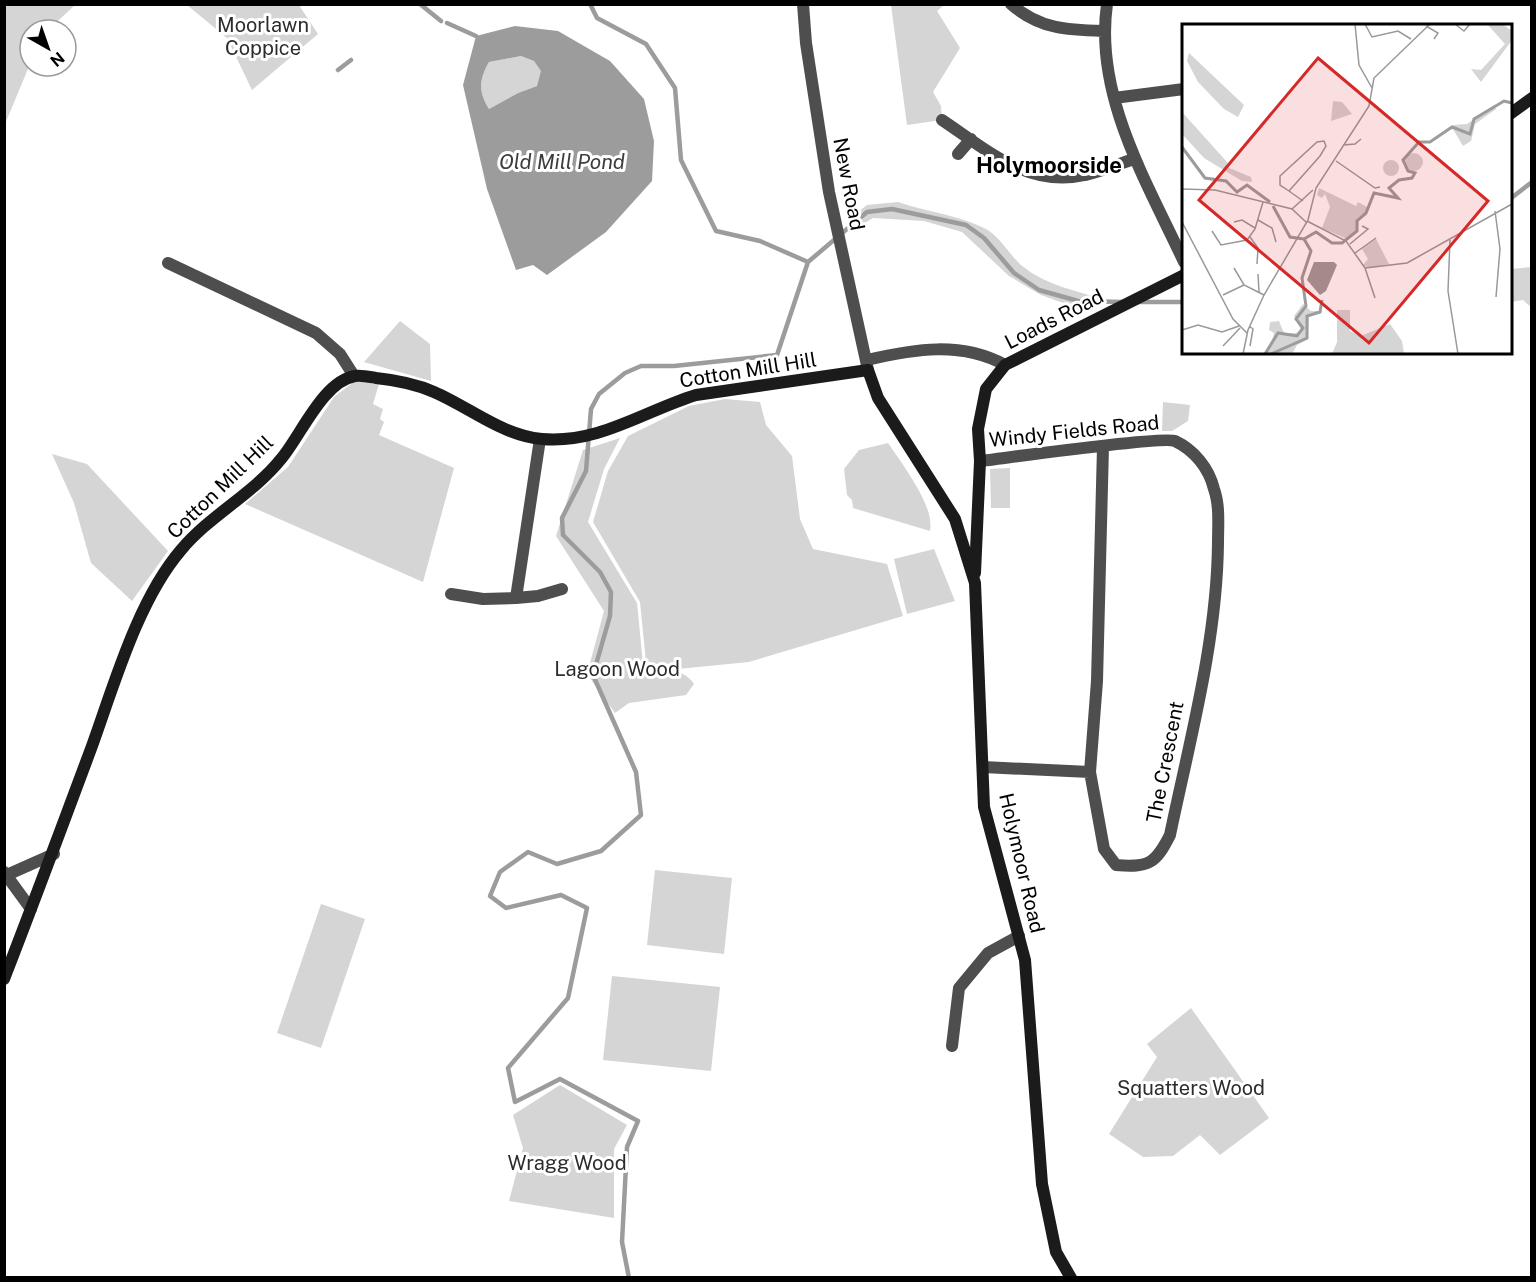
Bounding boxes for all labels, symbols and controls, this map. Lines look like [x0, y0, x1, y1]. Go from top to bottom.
park label: Moorlawn Coppice [217, 13, 309, 60]
north arrow [18, 18, 78, 78]
inset map [1182, 24, 1512, 354]
text: N [46, 48, 68, 70]
street label: New Road [828, 136, 870, 232]
water label: Old Mill Pond [499, 149, 625, 174]
district label: Holymoorside [976, 152, 1122, 178]
street label: Loads Road [1001, 284, 1107, 354]
street label: Cotton Mill Hill [678, 347, 818, 393]
street label: Windy Fields Road [988, 410, 1160, 452]
street label: Cotton Mill Hill [162, 430, 278, 544]
park label: Lagoon Wood [554, 657, 680, 681]
street label: The Crescent [1141, 699, 1189, 825]
street label: Holymoor Road [994, 791, 1050, 935]
park label: Squatters Wood [1117, 1076, 1265, 1100]
park label: Wragg Wood [507, 1151, 627, 1175]

